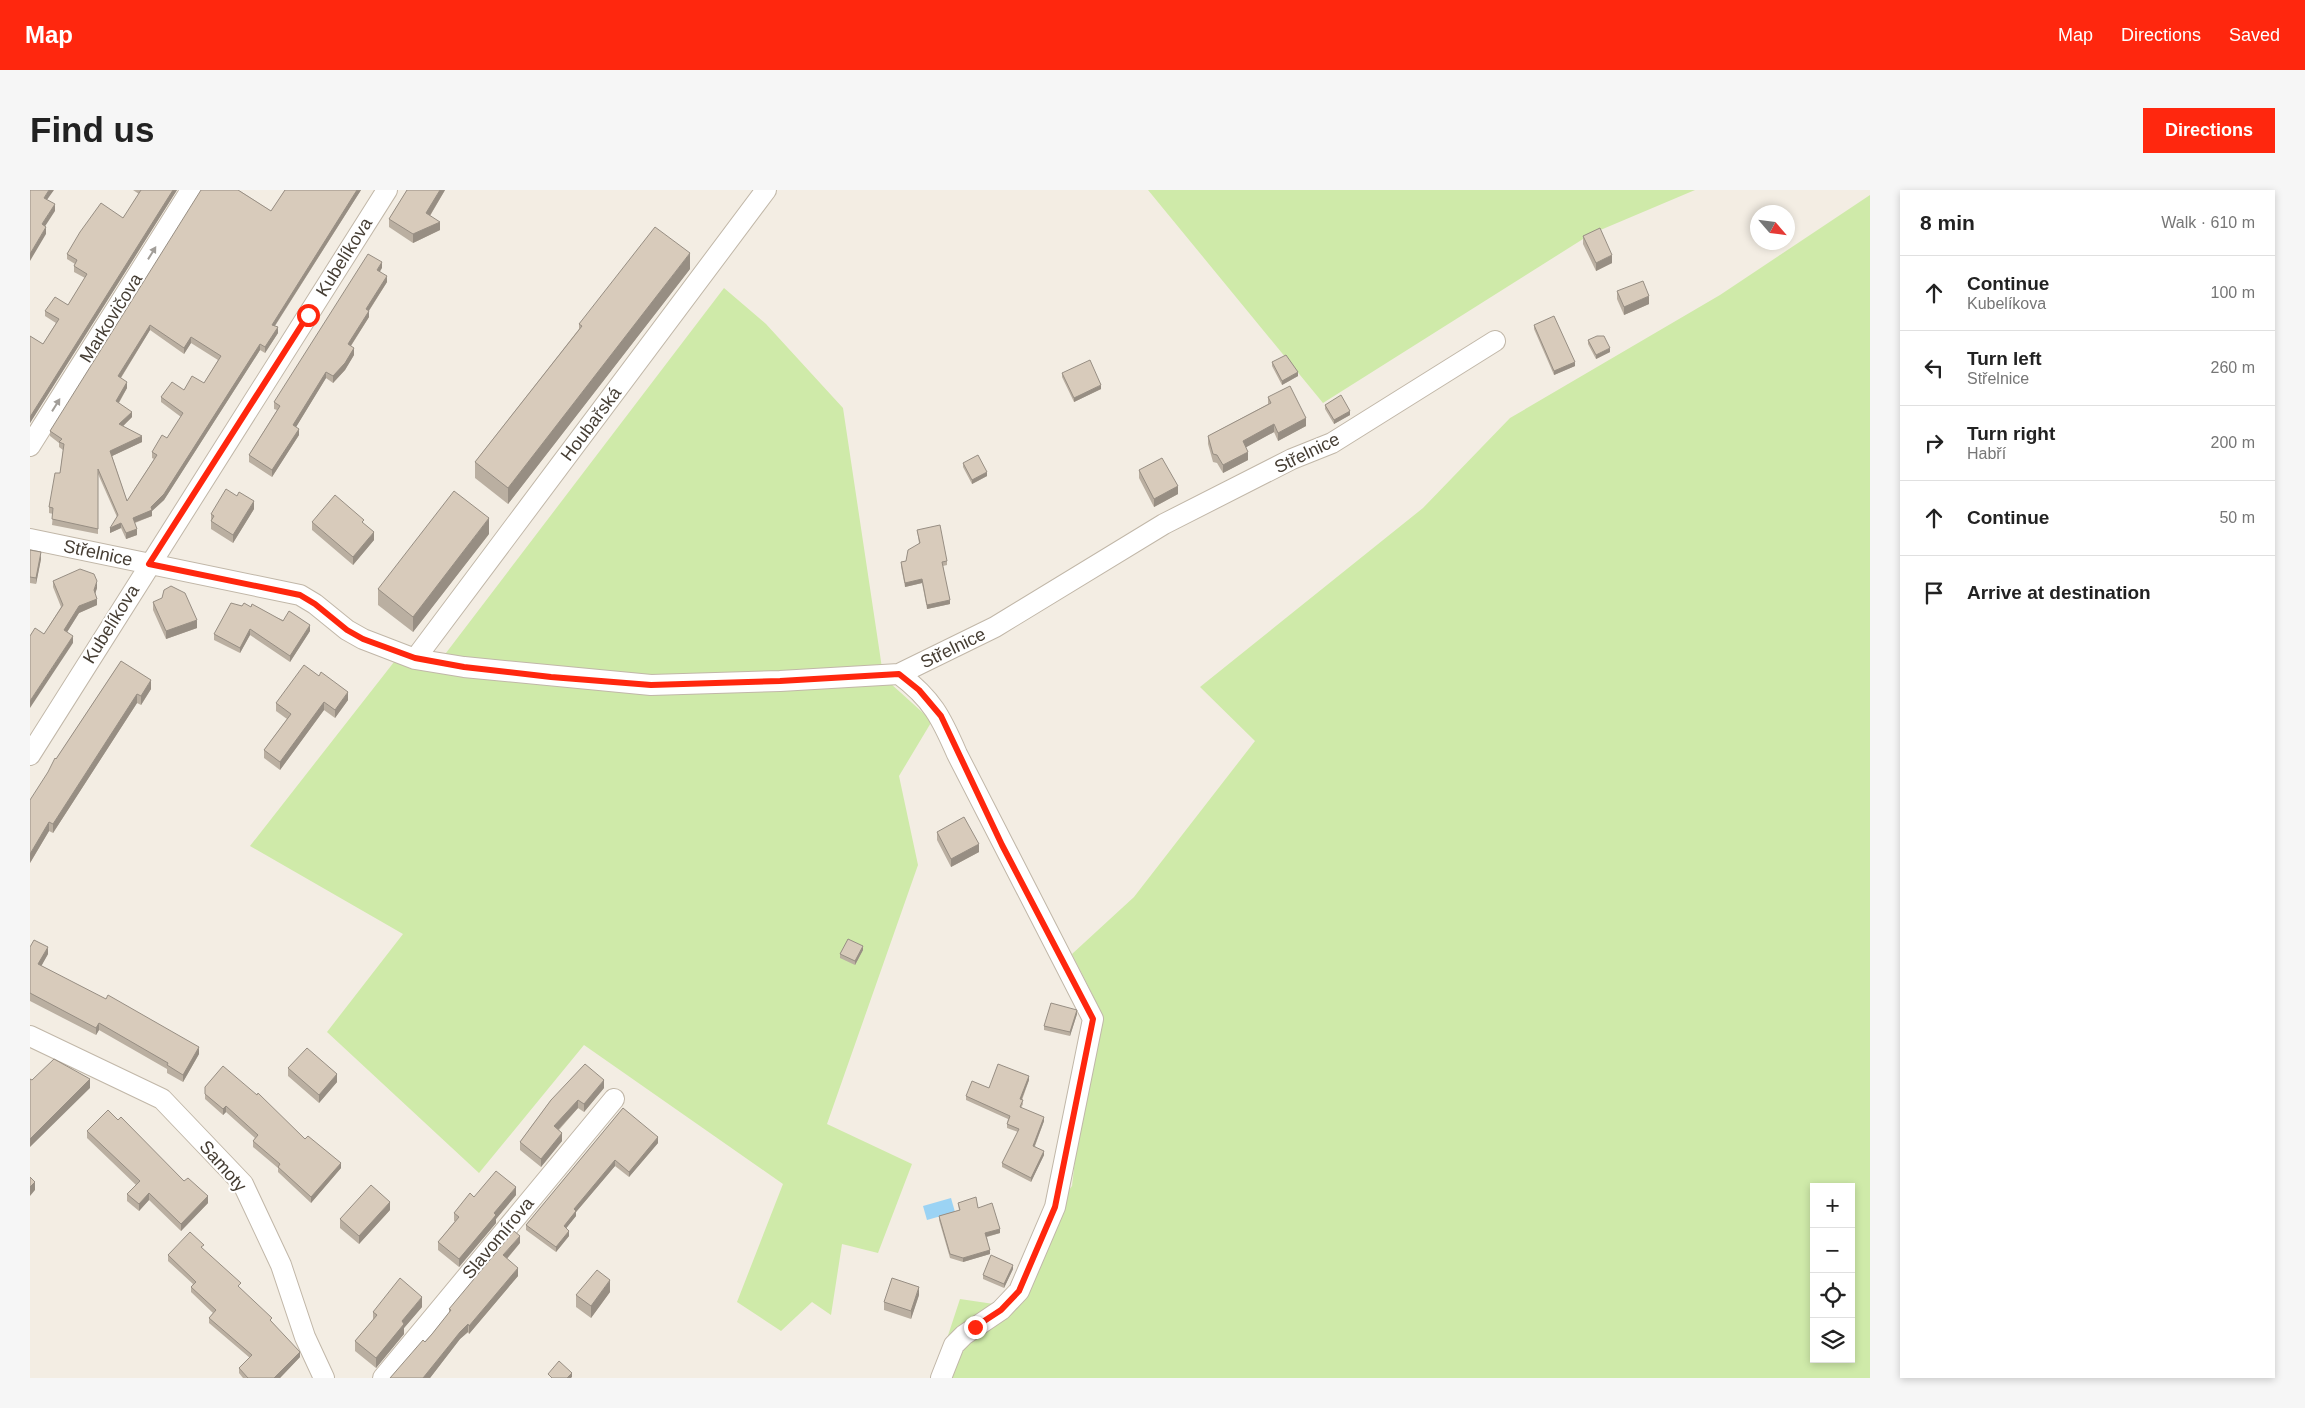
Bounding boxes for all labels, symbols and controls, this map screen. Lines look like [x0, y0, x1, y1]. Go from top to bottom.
text: Map [25, 21, 73, 48]
text: Map [2058, 25, 2093, 45]
text: Directions [2121, 25, 2201, 45]
text: Saved [2229, 25, 2280, 45]
button: Directions [2143, 108, 2275, 153]
text: Find us [30, 110, 154, 149]
north arrow [1750, 205, 1795, 250]
text: 8 min [1920, 211, 1975, 234]
street label: Kubelíkova [312, 213, 377, 300]
text: Walk · 610 m [2161, 214, 2255, 231]
one-way arrow [147, 246, 157, 259]
street label: Markovičova [76, 269, 147, 366]
text: Continue [1967, 273, 2049, 294]
icon: ahead [1920, 279, 1948, 307]
text: 100 m [2211, 284, 2255, 301]
text: Kubelíkova [1967, 295, 2046, 312]
route start [297, 304, 320, 327]
text: Turn left [1967, 348, 2042, 369]
icon: left [1920, 354, 1948, 382]
text: 260 m [2211, 359, 2255, 376]
text: Střelnice [1967, 370, 2029, 387]
street label: Houbařská [557, 382, 626, 465]
one-way arrow [51, 398, 61, 412]
text: Turn right [1967, 423, 2055, 444]
street label: Střelnice [1271, 429, 1343, 477]
icon: right [1920, 429, 1948, 457]
text: 200 m [2211, 434, 2255, 451]
text: Habří [1967, 445, 2006, 462]
icon: ahead [1920, 504, 1948, 532]
text: Continue [1967, 507, 2049, 528]
text: 50 m [2219, 509, 2255, 526]
street label: Střelnice [62, 536, 134, 570]
icon: arrive [1920, 579, 1948, 607]
street label: Kubelíkova [79, 580, 144, 667]
text: Arrive at destination [1967, 582, 2151, 603]
street label: Střelnice [917, 624, 989, 672]
street label: Samoty [195, 1136, 251, 1196]
map controls [1810, 1183, 1855, 1363]
button: + [1810, 1183, 1855, 1228]
street label: Slavomírova [458, 1193, 538, 1283]
button: − [1810, 1228, 1855, 1273]
button: locate [1810, 1273, 1855, 1318]
route end [964, 1316, 987, 1339]
button: layers [1810, 1318, 1855, 1363]

